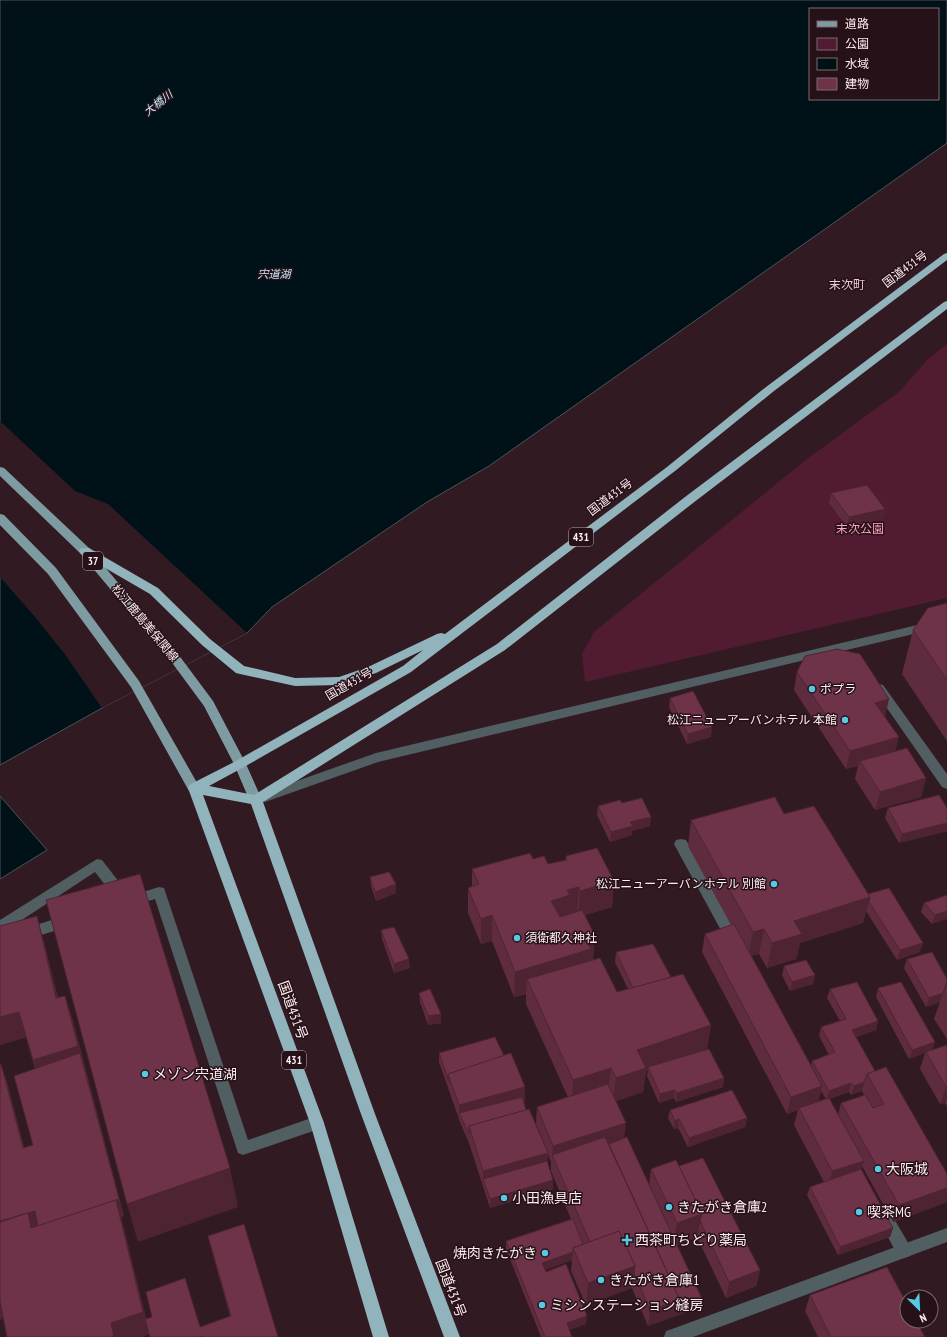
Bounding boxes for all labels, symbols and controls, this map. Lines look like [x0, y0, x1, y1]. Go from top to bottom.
legend [809, 8, 939, 100]
text: 道路 [845, 16, 869, 31]
text: 公園 [845, 36, 869, 51]
text: 水域 [845, 56, 869, 71]
text: 建物 [845, 76, 869, 91]
water label: 大橋川 [141, 87, 176, 119]
street label: 国道431号 [879, 247, 930, 290]
water label: 宍道湖 [258, 267, 292, 281]
district label: 末次町 [829, 277, 865, 292]
street label: 国道431号 [584, 475, 635, 518]
park label: 末次公園 [836, 521, 884, 536]
road number: 431 [569, 528, 593, 546]
road number: 37 [83, 552, 103, 570]
street label: 松江鹿島美保関線 [109, 581, 182, 664]
street label: 国道431号 [322, 664, 375, 703]
place label: ポプラ [820, 681, 856, 696]
marker: ポプラ [807, 684, 817, 694]
place label: 松江ニューアーバンホテル 本館 [667, 712, 837, 727]
marker: 松江ニューアーバンホテル 本館 [840, 715, 850, 725]
place label: 松江ニューアーバンホテル 別館 [596, 876, 766, 891]
marker: 松江ニューアーバンホテル 別館 [769, 879, 779, 889]
place label: 須衛都久神社 [525, 930, 597, 945]
marker: 須衛都久神社 [512, 933, 522, 943]
street label: 国道431号 [274, 978, 312, 1042]
road number: 431 [282, 1051, 306, 1069]
place label: メゾン宍道湖 [153, 1065, 237, 1083]
marker: メゾン宍道湖 [140, 1069, 150, 1079]
place label: 大阪城 [886, 1160, 928, 1178]
marker: 大阪城 [873, 1164, 883, 1174]
place label: 小田漁具店 [512, 1189, 582, 1207]
marker: 小田漁具店 [499, 1193, 509, 1203]
place label: きたがき倉庫2 [677, 1198, 767, 1216]
marker: きたがき倉庫2 [664, 1202, 674, 1212]
place label: 喫茶MG [867, 1203, 911, 1221]
marker: 喫茶MG [854, 1207, 864, 1217]
place label: 西茶町ちどり薬局 [635, 1231, 747, 1249]
marker: 西茶町ちどり薬局 [622, 1235, 632, 1245]
place label: 焼肉きたがき [453, 1244, 537, 1262]
marker: 焼肉きたがき [540, 1248, 550, 1258]
street label: 国道431号 [432, 1256, 470, 1320]
place label: きたがき倉庫1 [609, 1271, 699, 1289]
marker: きたがき倉庫1 [596, 1275, 606, 1285]
north arrow [899, 1289, 939, 1329]
place label: ミシンステーション縫房 [550, 1296, 703, 1314]
marker: ミシンステーション縫房 [537, 1300, 547, 1310]
text: N [917, 1311, 929, 1326]

